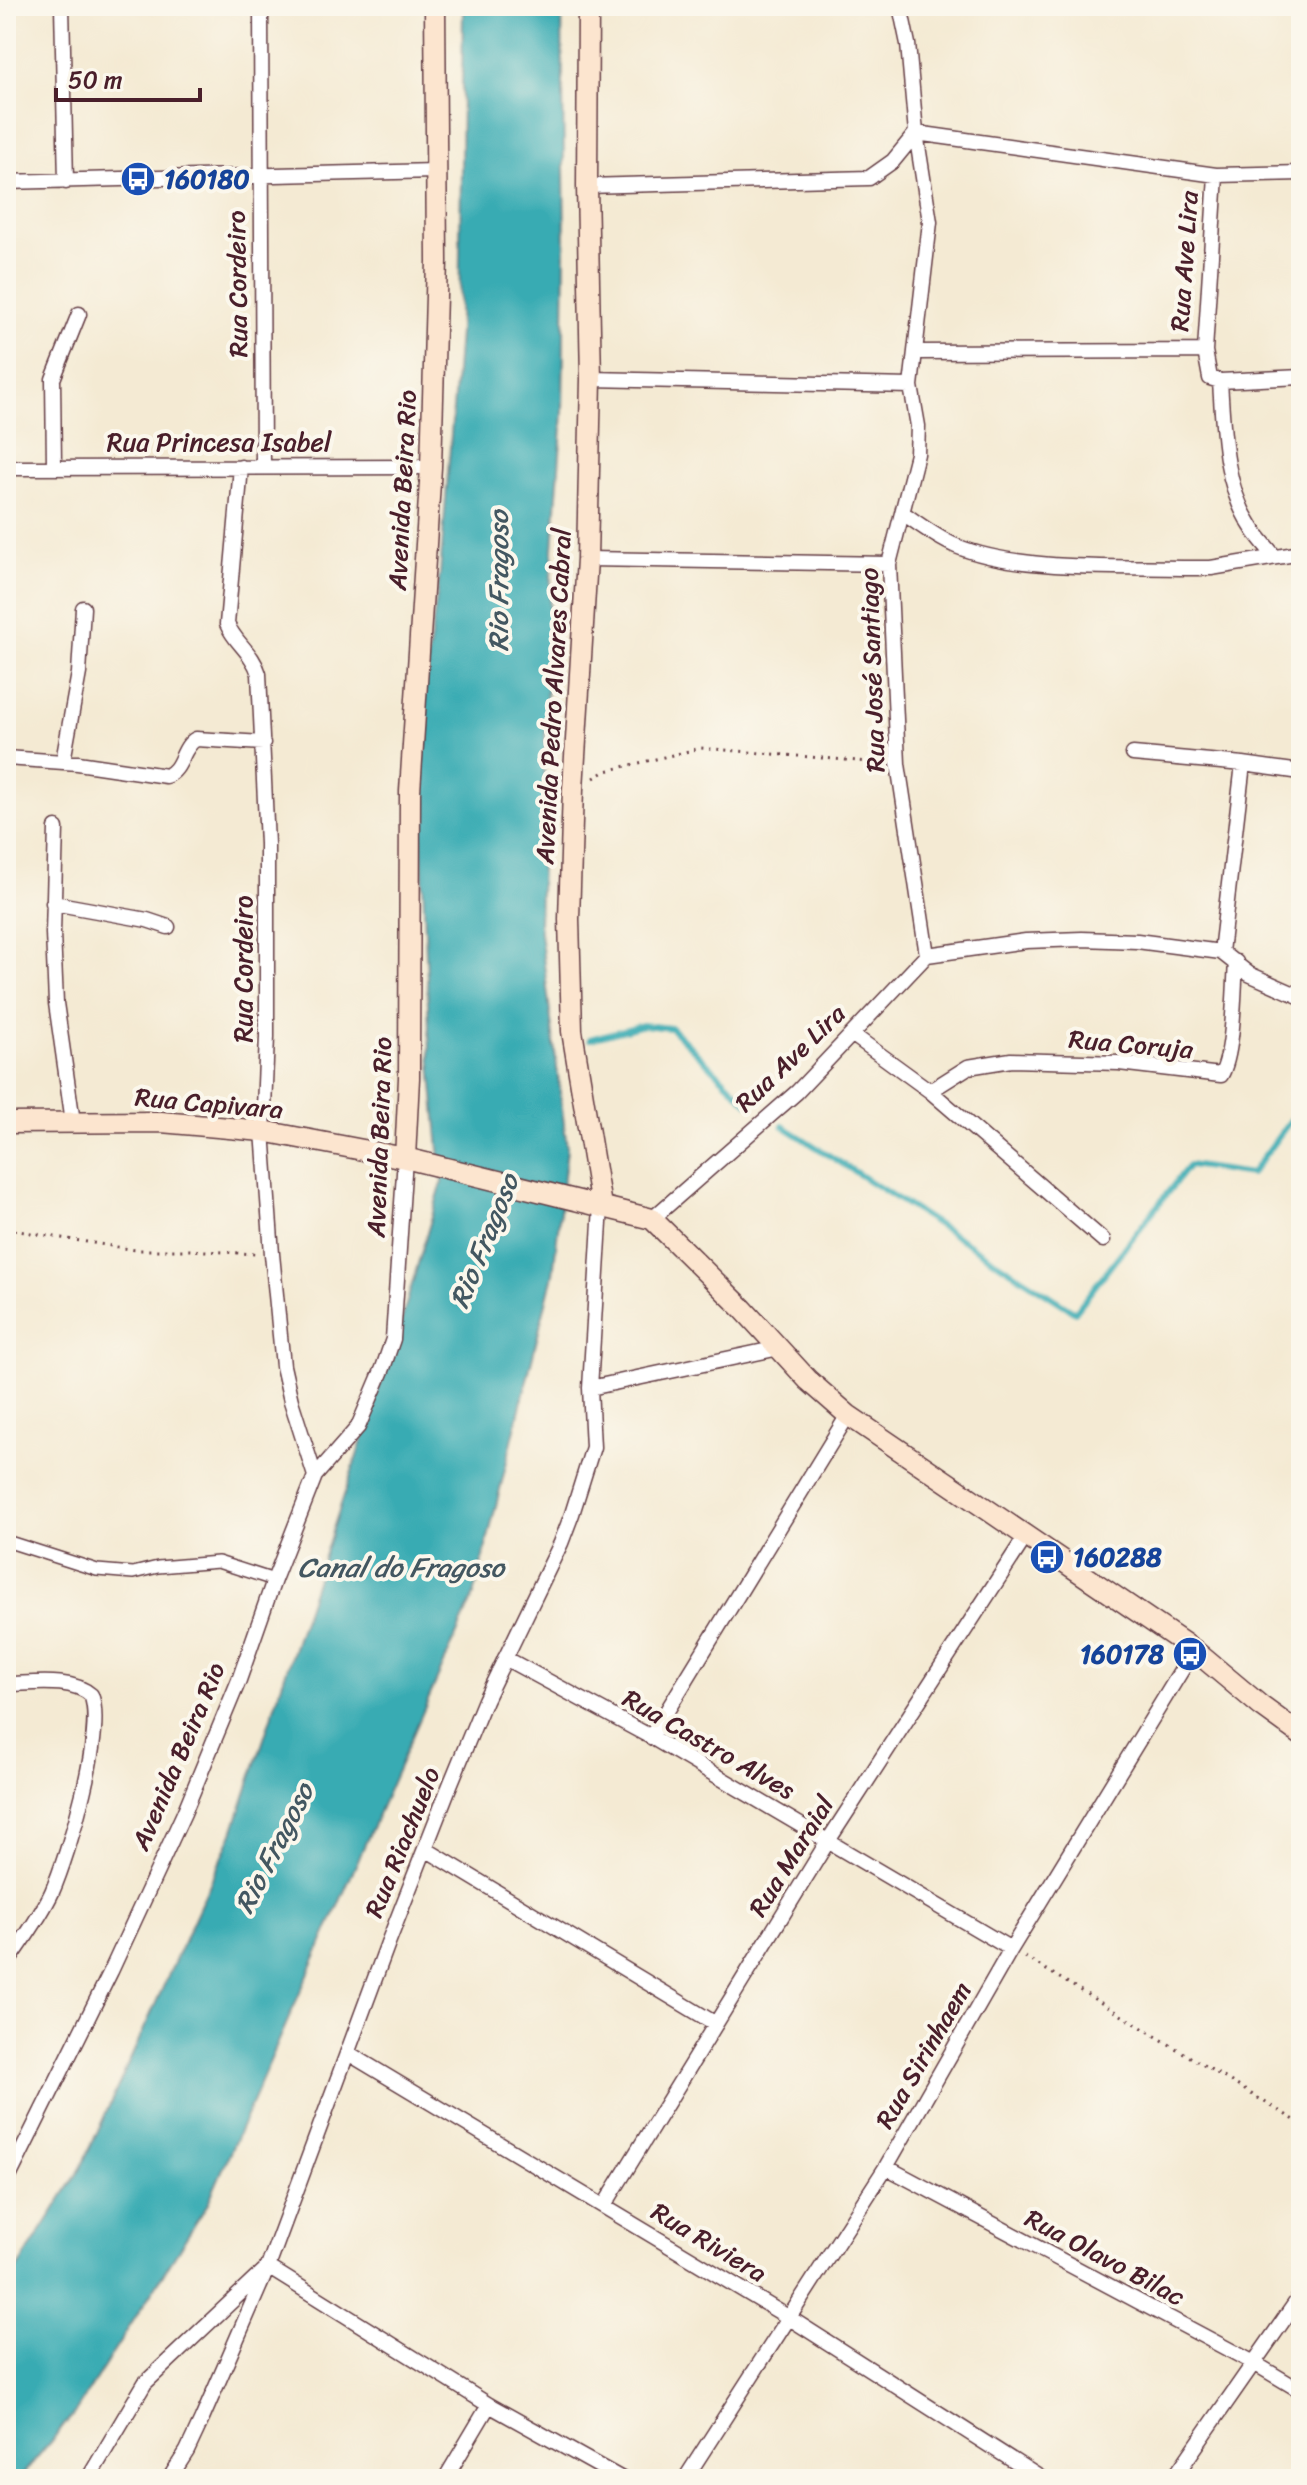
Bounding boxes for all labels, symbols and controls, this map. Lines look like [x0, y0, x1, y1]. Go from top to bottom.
scale bar [56, 52, 200, 102]
text: 50 m [68, 59, 123, 101]
place label: 160180 [164, 156, 250, 202]
bus stop icon: 160180 [119, 160, 157, 198]
street label: Rua Ave Lira [1156, 188, 1212, 333]
street label: Rua Cordeiro [213, 210, 261, 358]
street label: Avenida Beira Rio [374, 389, 430, 592]
street label: Rua Princesa Isabel [107, 419, 332, 465]
water label: Rio Fragoso [474, 509, 523, 652]
street label: Avenida Pedro Alvares Cabral [521, 526, 585, 866]
street label: Rua José Santiago [845, 567, 899, 773]
street label: Rua Cordeiro [220, 895, 266, 1043]
street label: Rua Ave Lira [723, 992, 857, 1123]
street label: Rua Coruja [1067, 1016, 1196, 1072]
street label: Avenida Beira Rio [352, 1036, 405, 1239]
street label: Rua Capivara [133, 1074, 285, 1132]
water label: Rio Fragoso [435, 1165, 534, 1316]
place label: 160288 [1073, 1534, 1162, 1580]
bus stop icon: 160288 [1028, 1538, 1066, 1576]
water label: Canal do Fragoso [298, 1543, 506, 1592]
place label: 160178 [1080, 1631, 1164, 1677]
bus stop icon: 160178 [1171, 1635, 1209, 1673]
street label: Avenida Beira Rio [117, 1655, 238, 1858]
street label: Rua Castro Alves [614, 1676, 805, 1812]
street label: Rua Riachuelo [351, 1760, 453, 1924]
water label: Rio Fragoso [220, 1772, 329, 1922]
street label: Rua Maraial [735, 1786, 847, 1926]
street label: Rua Sirinhaem [862, 1972, 984, 2138]
street label: Rua Riviera [642, 2189, 776, 2295]
street label: Rua Olavo Bilac [1017, 2195, 1193, 2319]

